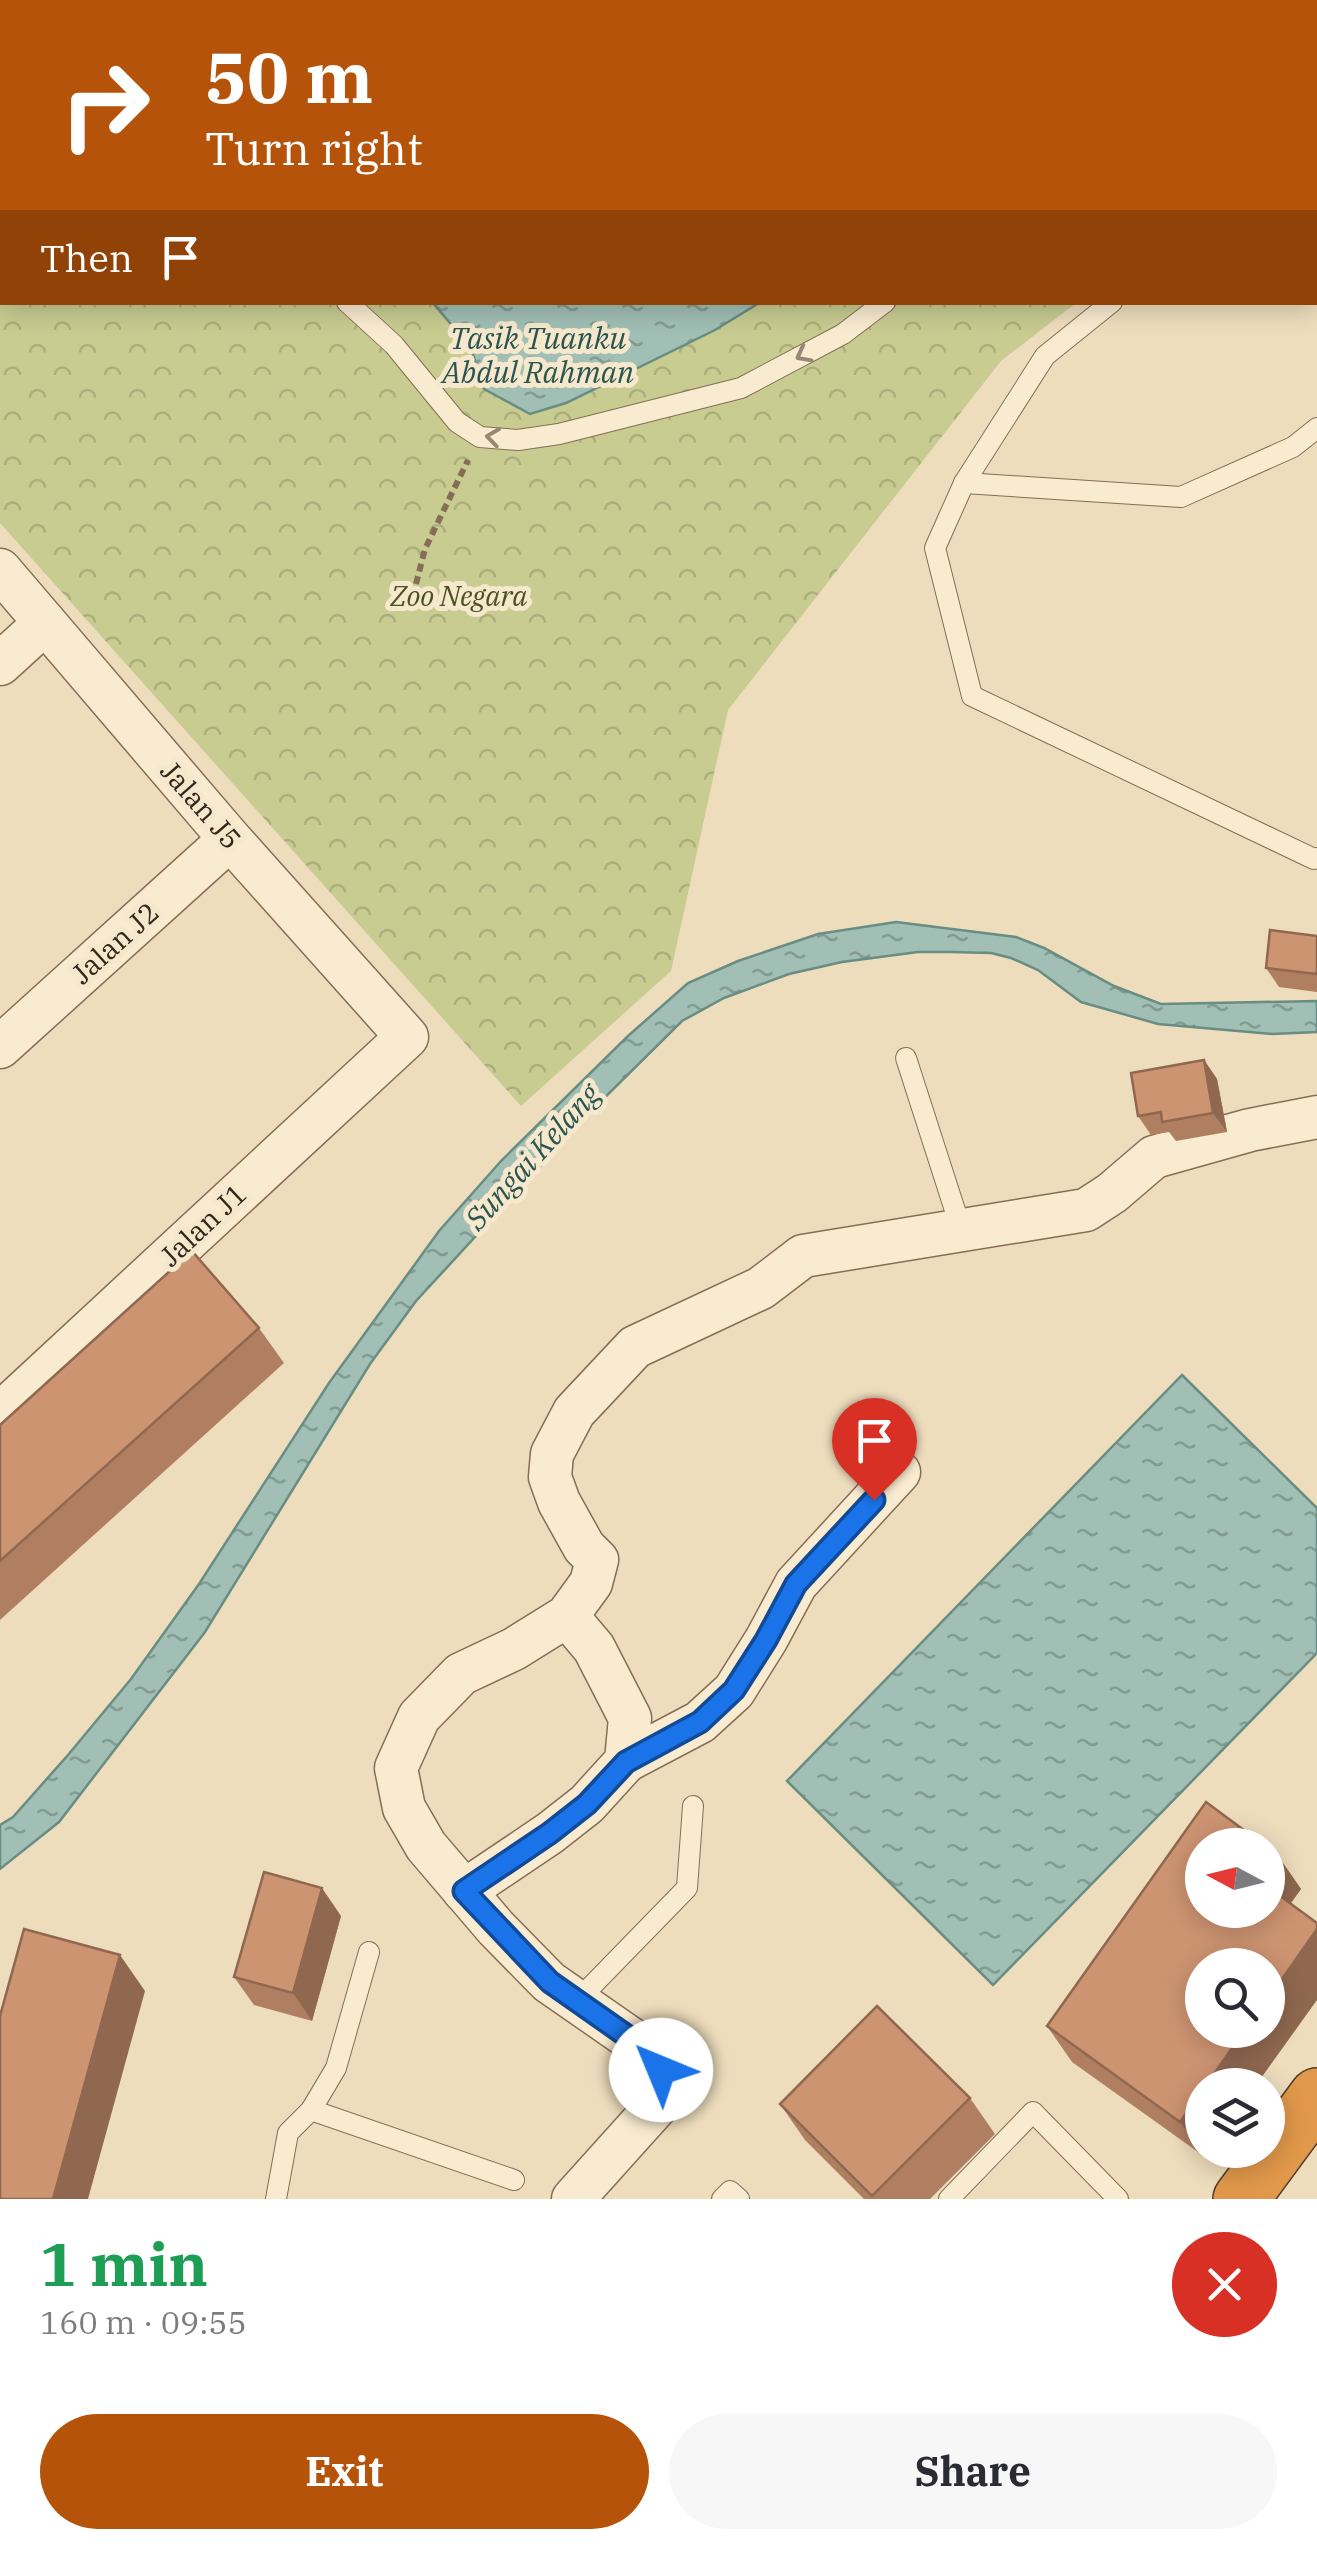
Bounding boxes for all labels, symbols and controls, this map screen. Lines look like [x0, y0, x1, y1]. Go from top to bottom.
text: 50 m [205, 31, 373, 122]
icon: right [40, 40, 170, 170]
text: Turn right [205, 119, 423, 177]
icon: arrive [153, 230, 208, 285]
text: Then [40, 233, 133, 282]
water label: Tasik Tuanku Abdul Rahman [440, 318, 634, 391]
one-way arrow [796, 343, 814, 362]
one-way arrow [485, 427, 501, 448]
park label: Zoo Negara [390, 577, 527, 614]
street label: Jalan J5 [153, 753, 250, 857]
street label: Jalan J2 [63, 894, 166, 992]
water label: Sungai Kelang [455, 1074, 609, 1238]
street label: Jalan J1 [151, 1175, 254, 1274]
pin [832, 1398, 917, 1501]
icon: arrive [847, 1413, 902, 1468]
north arrow [1185, 1828, 1285, 1928]
map controls [1185, 1828, 1285, 2168]
button: search [1185, 1948, 1285, 2048]
position arrow [609, 2018, 713, 2122]
button: layers [1185, 2068, 1285, 2168]
text: 1 min [40, 2224, 208, 2303]
button: close [1172, 2232, 1277, 2337]
text: 160 m · 09:55 [40, 2301, 247, 2343]
button: Exit [40, 2414, 649, 2529]
button: Share [669, 2414, 1277, 2529]

